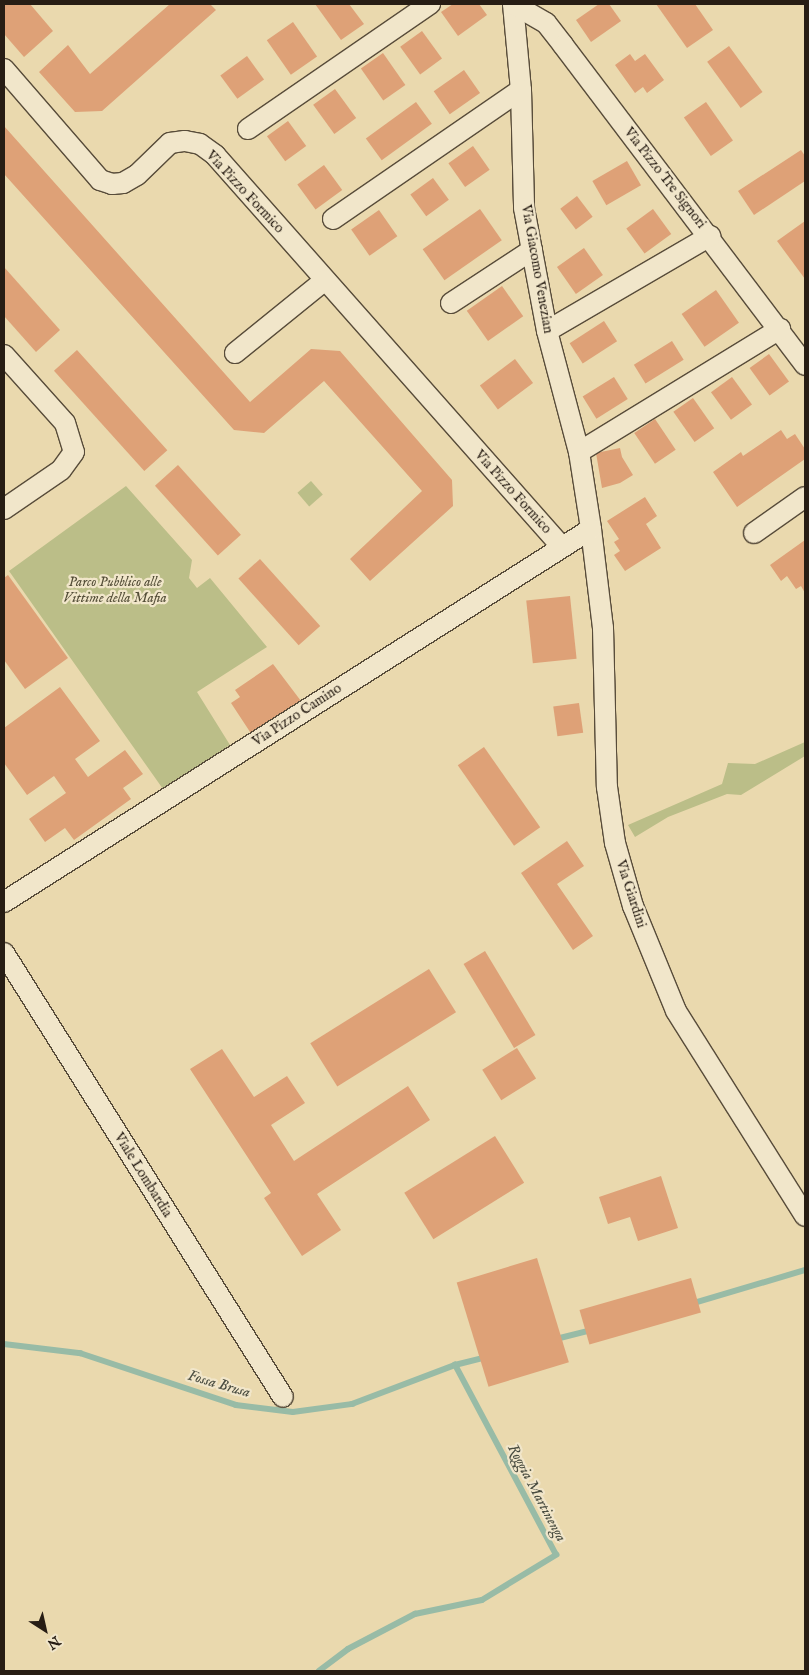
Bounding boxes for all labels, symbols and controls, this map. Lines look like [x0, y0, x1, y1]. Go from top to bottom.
street label: Via Pizzo Tre Signori [620, 124, 710, 232]
street label: Via Pizzo Formico [202, 147, 288, 237]
street label: Via Giacomo Venezian [517, 203, 557, 335]
street label: Via Pizzo Formico [471, 447, 555, 537]
park label: Parco Pubblico alle Vittime della Mafia [63, 574, 167, 606]
street label: Via Pizzo Camino [249, 680, 345, 750]
street label: Via Giardini [612, 858, 650, 930]
street label: Viale Lombardia [110, 1130, 176, 1220]
water label: Fossa Brusa [186, 1367, 252, 1401]
water label: Roggia Martinenga [504, 1441, 570, 1545]
north arrow [20, 1605, 70, 1655]
text: N [43, 1631, 64, 1653]

